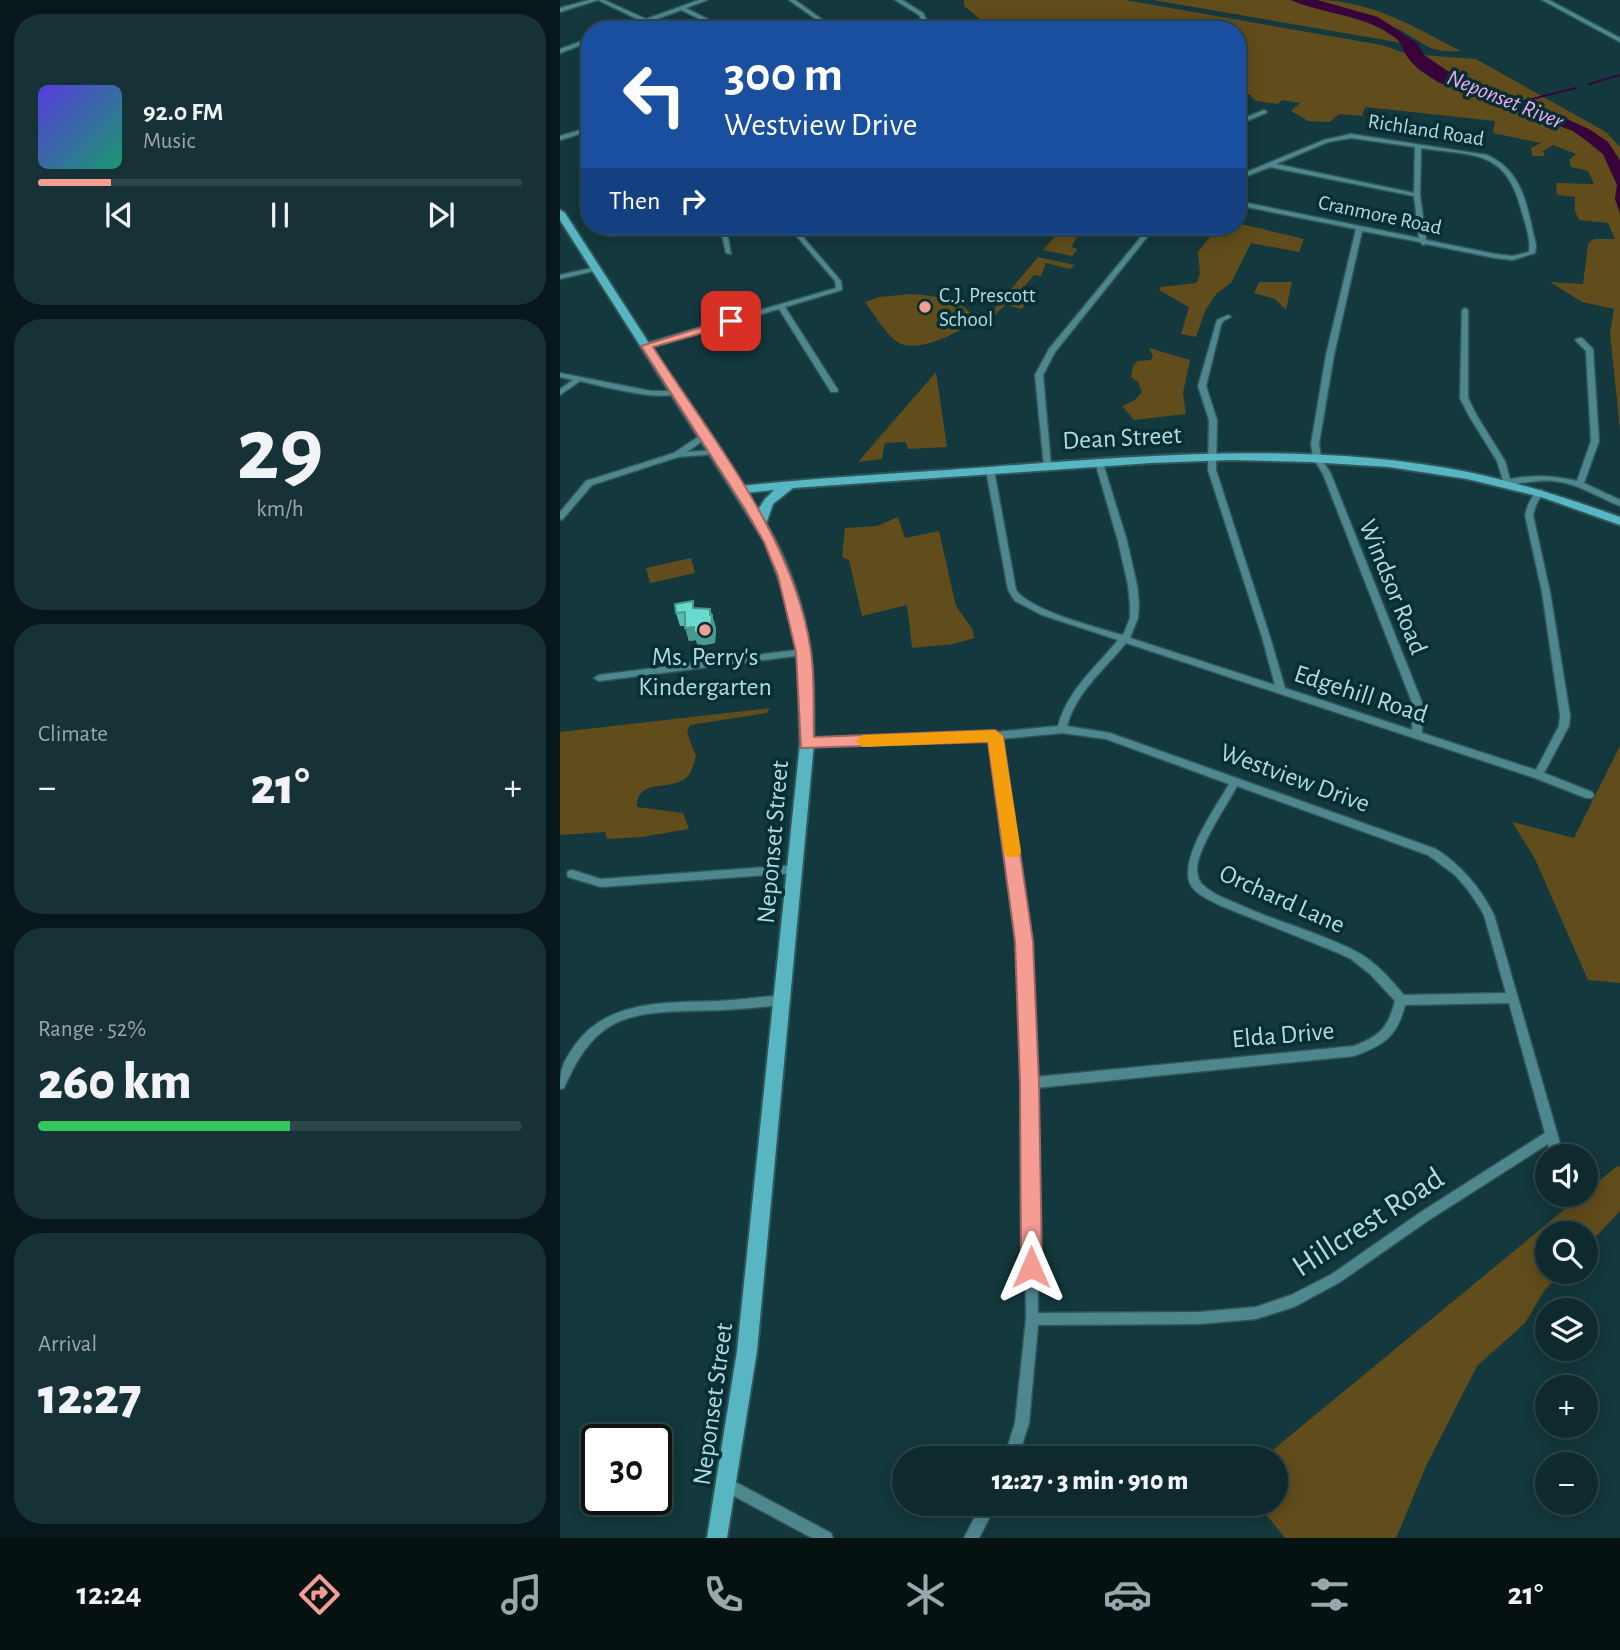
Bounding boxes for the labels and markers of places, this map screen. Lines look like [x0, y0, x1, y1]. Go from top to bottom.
place label: C.J. Prescott School [939, 285, 1036, 330]
pin [701, 291, 761, 351]
marker: C.J. Prescott School [917, 299, 933, 315]
marker: Ms. Perry's Kindergarten [697, 622, 713, 638]
place label: Ms. Perry's Kindergarten [638, 644, 772, 700]

